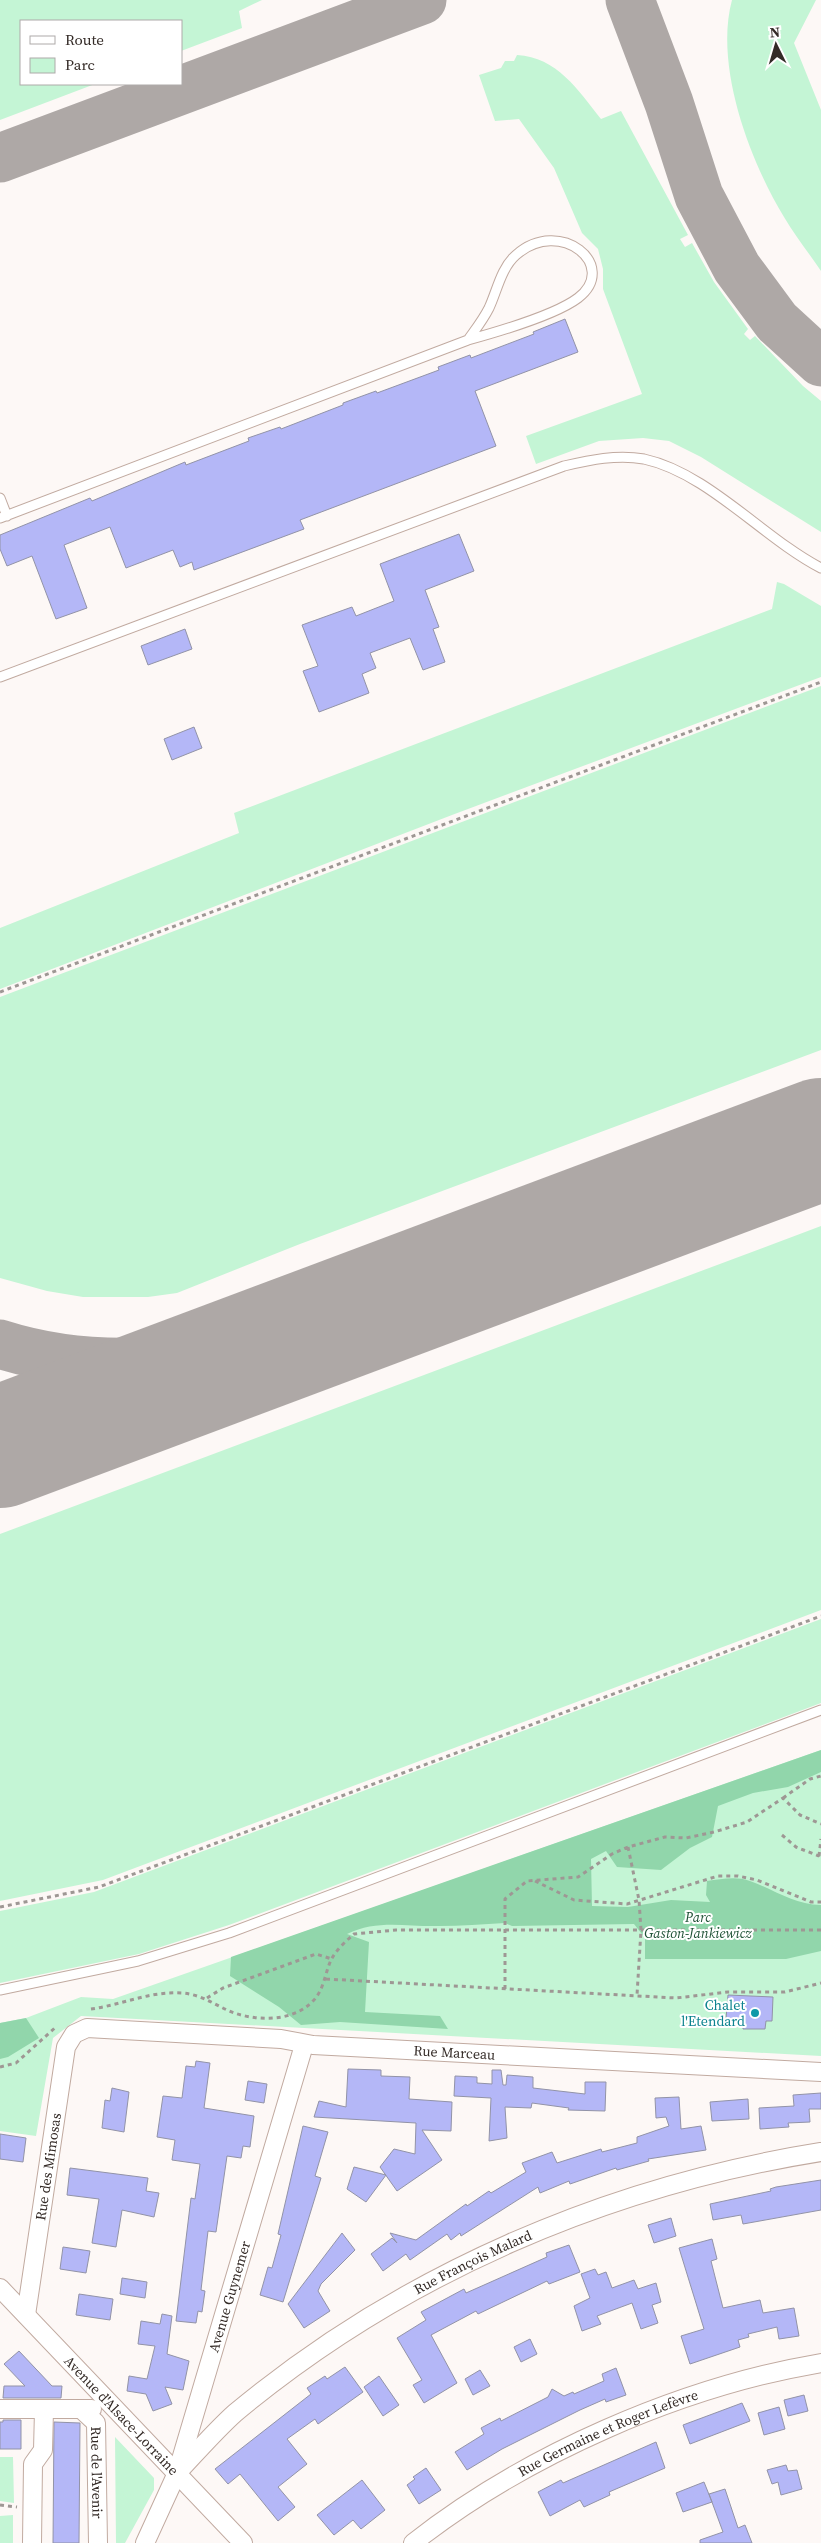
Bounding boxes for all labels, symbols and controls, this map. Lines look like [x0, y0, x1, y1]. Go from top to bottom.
legend [20, 20, 182, 85]
north arrow [751, 20, 801, 70]
text: N [769, 22, 781, 42]
text: Route [65, 29, 104, 50]
text: Parc [65, 54, 95, 75]
park label: Parc Gaston-Jankiewicz [644, 1907, 752, 1943]
place label: Chalet l'Etendard [681, 1995, 745, 2031]
marker: Chalet l'Etendard [749, 2007, 761, 2019]
street label: Rue Marceau [413, 2040, 496, 2065]
street label: Rue des Mimosas [30, 2112, 66, 2222]
street label: Rue François Malard [410, 2225, 535, 2299]
street label: Avenue Guynemer [203, 2238, 255, 2355]
street label: Avenue d'Alsace-Lorraine [60, 2351, 183, 2480]
street label: Rue Germaine et Roger Lefèvre [514, 2385, 701, 2481]
street label: Rue de l'Avenir [86, 2426, 108, 2519]

